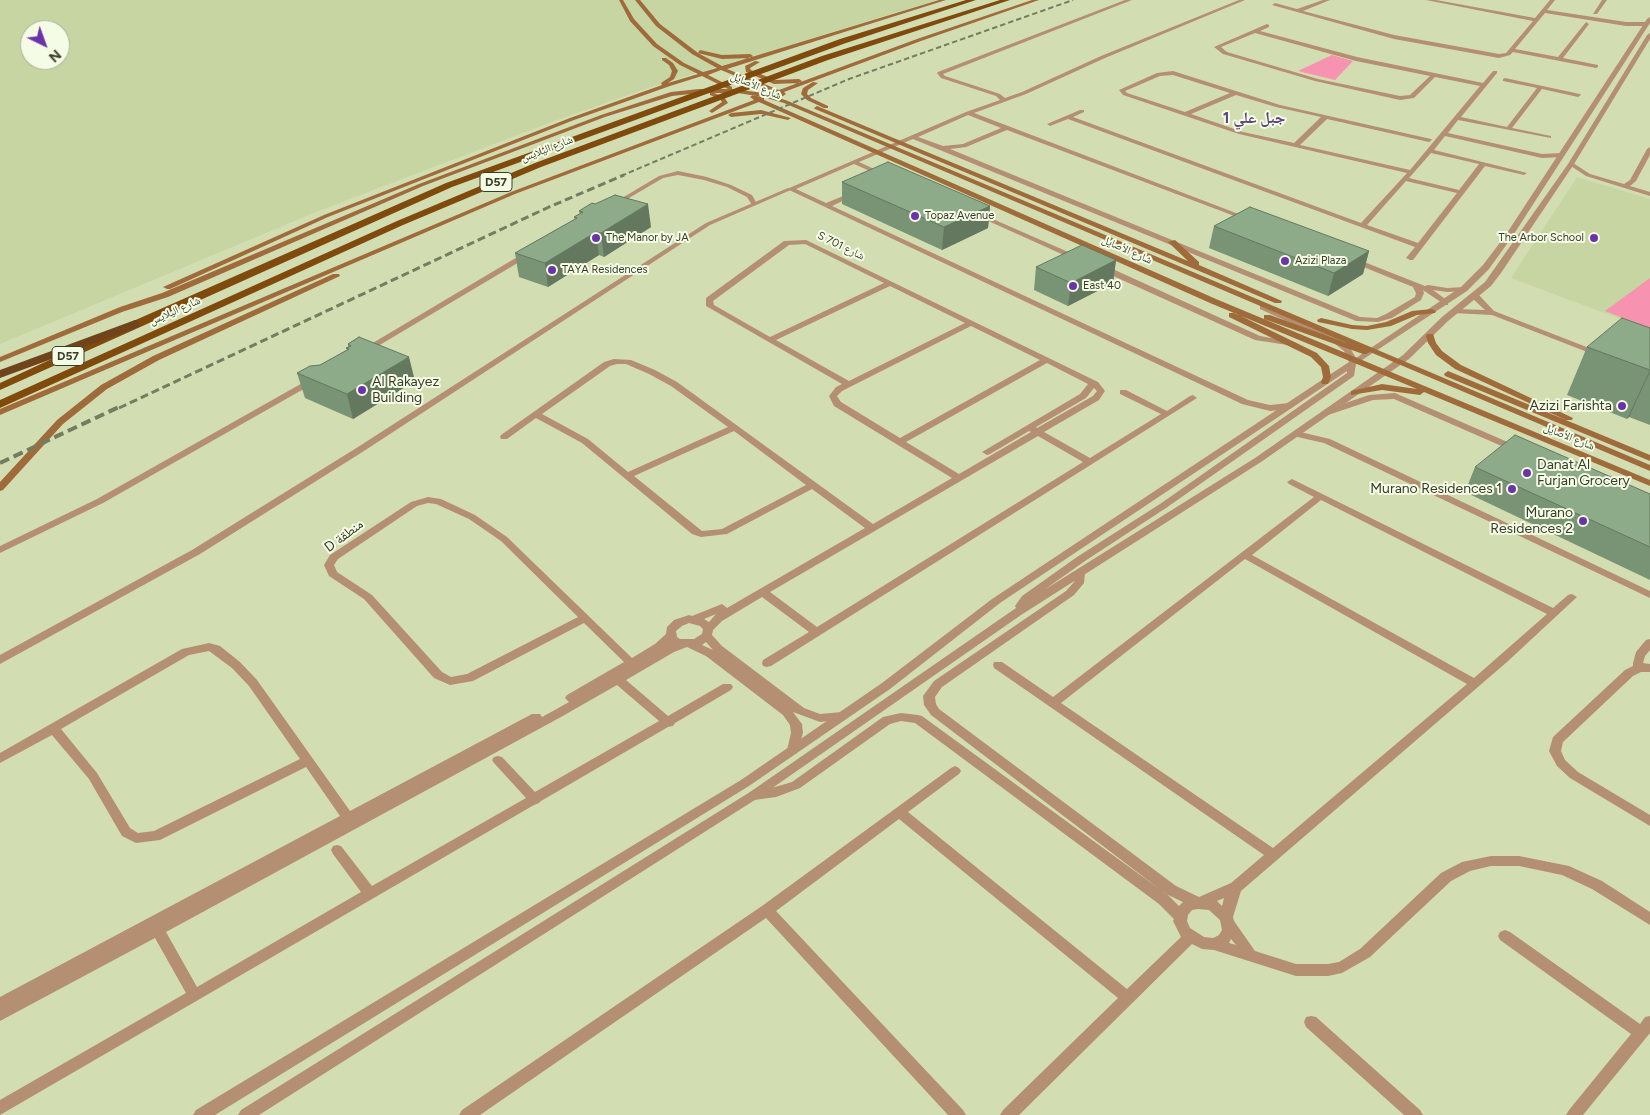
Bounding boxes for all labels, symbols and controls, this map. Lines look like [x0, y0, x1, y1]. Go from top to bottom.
north arrow [20, 20, 70, 70]
text: N [45, 46, 64, 66]
street label: شارع الأصايل [729, 69, 783, 103]
district label: جبل علي 1 [1223, 108, 1285, 128]
street label: شارع اليلايس [519, 133, 575, 165]
road number: D57 [480, 172, 512, 192]
place label: Topaz Avenue [925, 209, 994, 223]
marker: Topaz Avenue [909, 210, 921, 222]
street label: S 701 شارع [815, 229, 867, 263]
place label: The Manor by JA [606, 231, 689, 245]
place label: The Arbor School [1499, 231, 1584, 245]
marker: The Manor by JA [590, 232, 602, 244]
marker: The Arbor School [1588, 232, 1600, 244]
street label: شارع الأصايل [1100, 233, 1154, 267]
place label: Azizi Plaza [1295, 254, 1346, 268]
marker: Azizi Plaza [1279, 255, 1291, 267]
place label: TAYA Residences [562, 263, 648, 277]
marker: TAYA Residences [546, 264, 558, 276]
place label: East 40 [1083, 279, 1121, 293]
marker: East 40 [1067, 280, 1079, 292]
street label: شارع اليلايس [148, 294, 202, 328]
road number: D57 [52, 346, 84, 366]
place label: Al Rakayez Building [372, 374, 439, 407]
marker: Al Rakayez Building [356, 384, 368, 396]
place label: Azizi Farishta [1529, 398, 1612, 414]
marker: Azizi Farishta [1616, 400, 1628, 412]
street label: شارع الأصايل [1542, 421, 1596, 453]
place label: Danat Al Furjan Grocery [1537, 457, 1630, 490]
marker: Danat Al Furjan Grocery [1521, 467, 1533, 479]
place label: Murano Residences 1 [1370, 481, 1502, 497]
marker: Murano Residences 1 [1506, 483, 1518, 495]
place label: Murano Residences 2 [1490, 505, 1573, 538]
marker: Murano Residences 2 [1577, 515, 1589, 527]
street label: D منطقة [321, 516, 367, 556]

